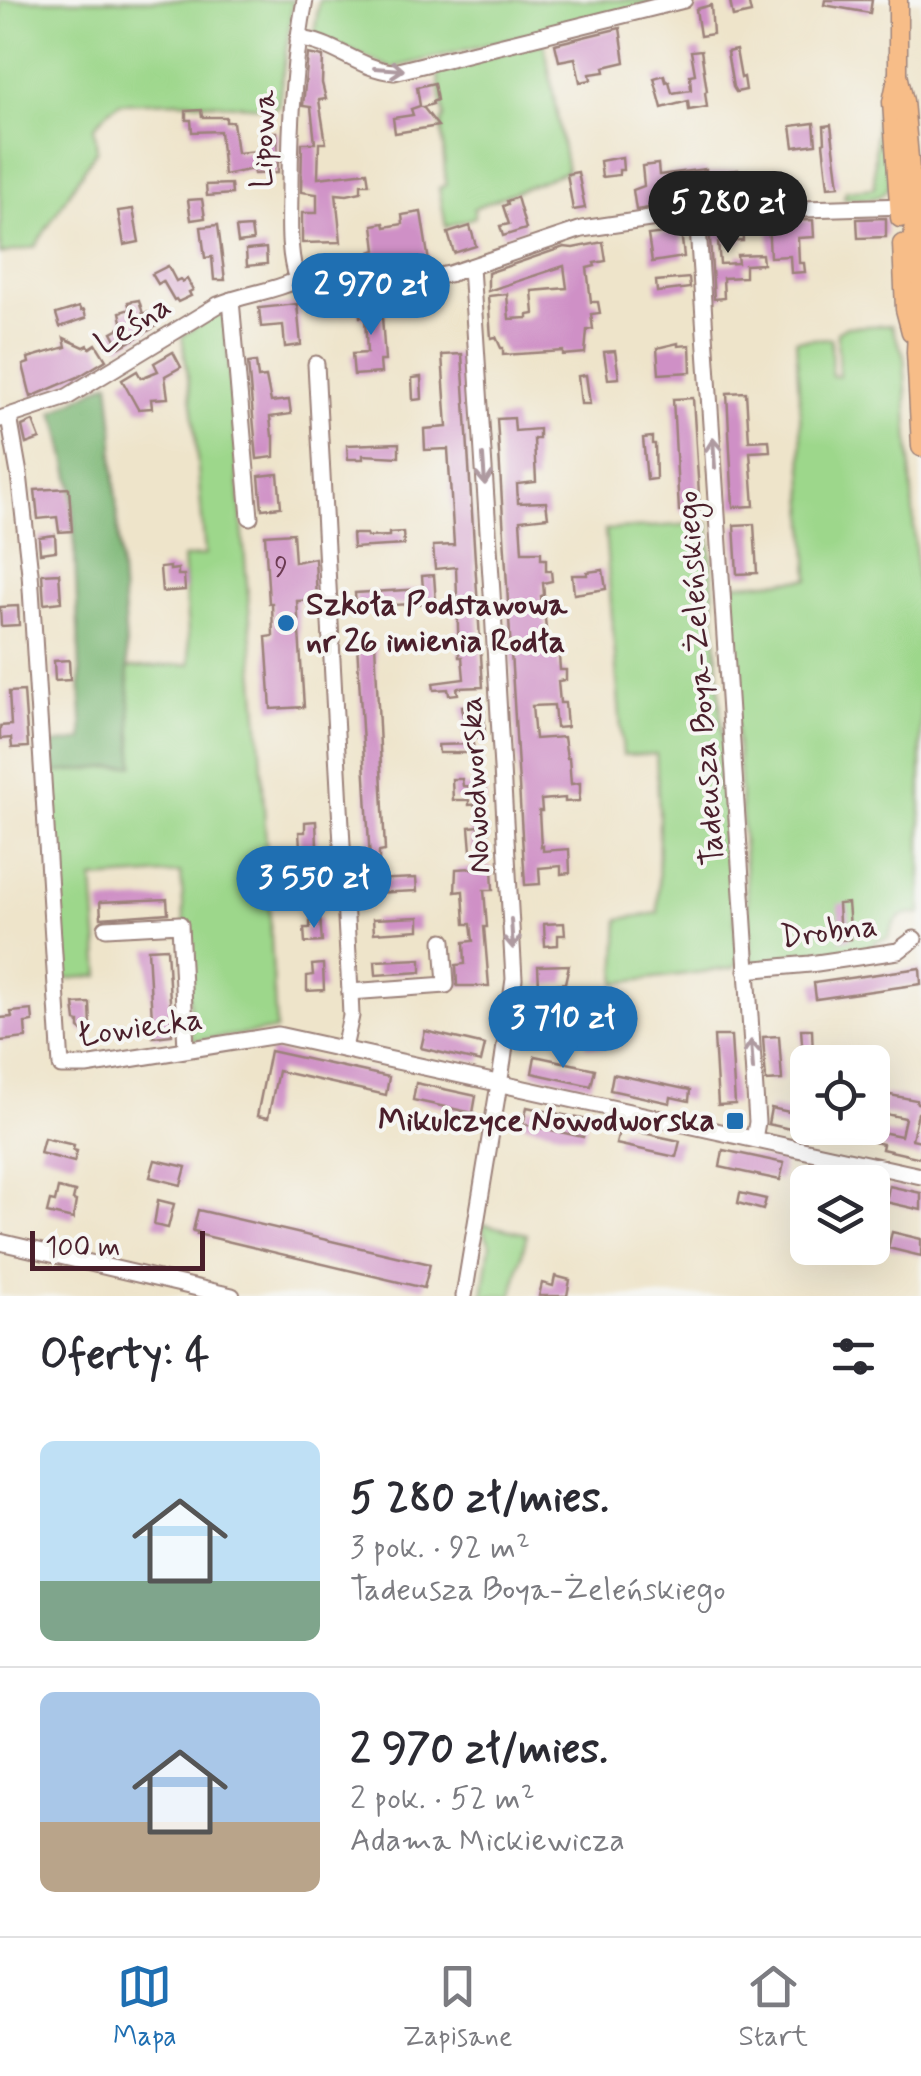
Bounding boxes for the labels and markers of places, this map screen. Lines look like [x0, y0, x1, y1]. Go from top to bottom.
pin: 5 280 zł [625, 171, 831, 256]
pin: 2 970 zł [268, 253, 474, 338]
place label: Szkoła Podstawowa nr 26 imienia Rodła [306, 584, 568, 663]
marker: Szkoła Podstawowa nr 26 imienia Rodła [275, 612, 297, 634]
pin: 3 550 zł [211, 846, 417, 931]
pin: 3 710 zł [460, 986, 666, 1071]
place label: Mikulczyce Nowodworska [378, 1100, 715, 1142]
marker: Mikulczyce Nowodworska [724, 1110, 746, 1132]

